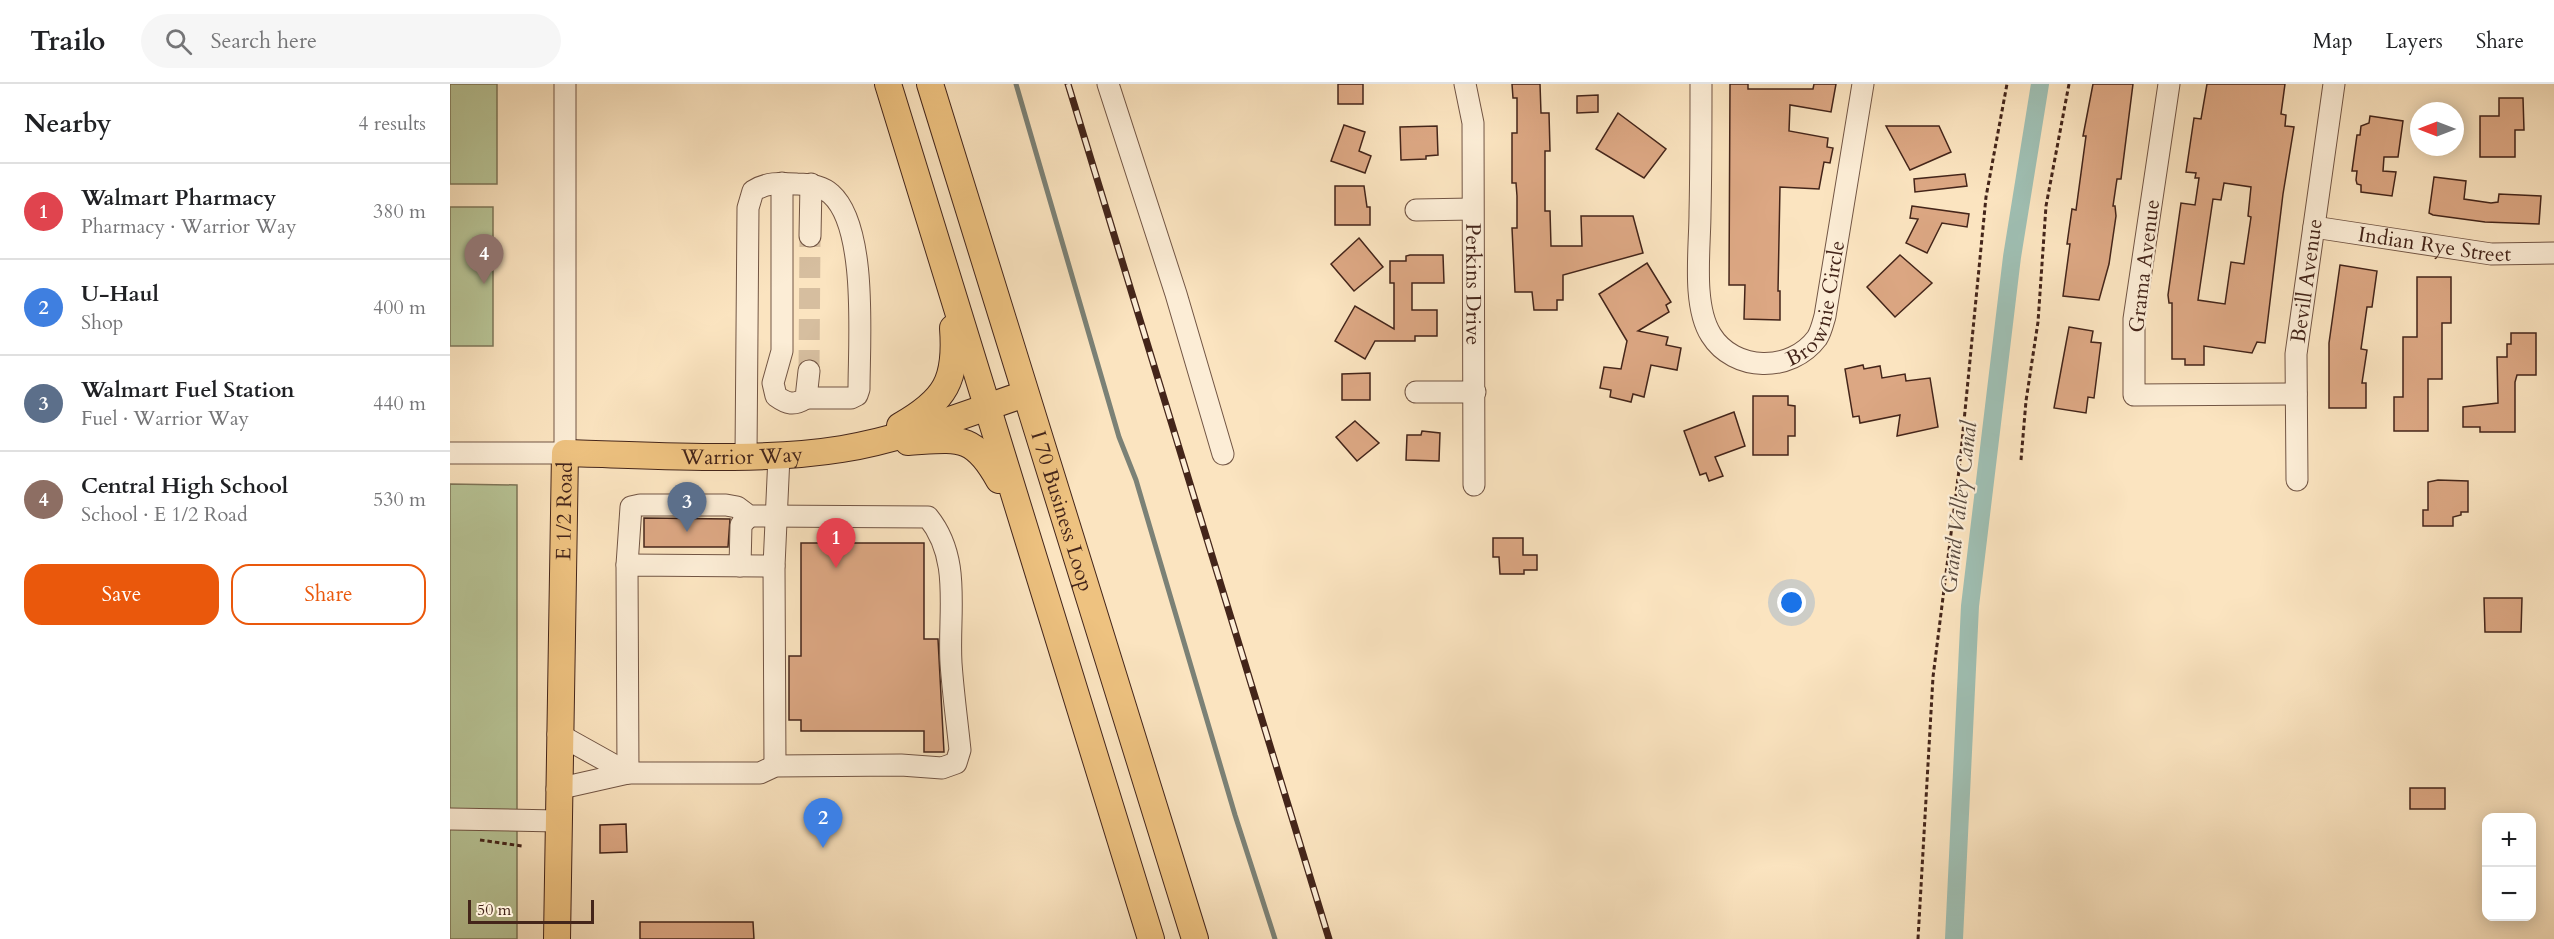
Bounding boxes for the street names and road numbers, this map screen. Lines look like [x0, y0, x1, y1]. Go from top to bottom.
street label: Grama Avenue [2122, 198, 2167, 334]
street label: Bevill Avenue [2284, 217, 2330, 345]
street label: Indian Rye Street [2356, 220, 2512, 269]
street label: Perkins Drive [1458, 223, 1488, 345]
street label: Brownie Circle [1781, 238, 1852, 374]
street label: I 70 Business Loop [1023, 427, 1100, 595]
street label: Warrior Way [680, 440, 804, 472]
street label: E 1/2 Road [549, 461, 580, 561]

